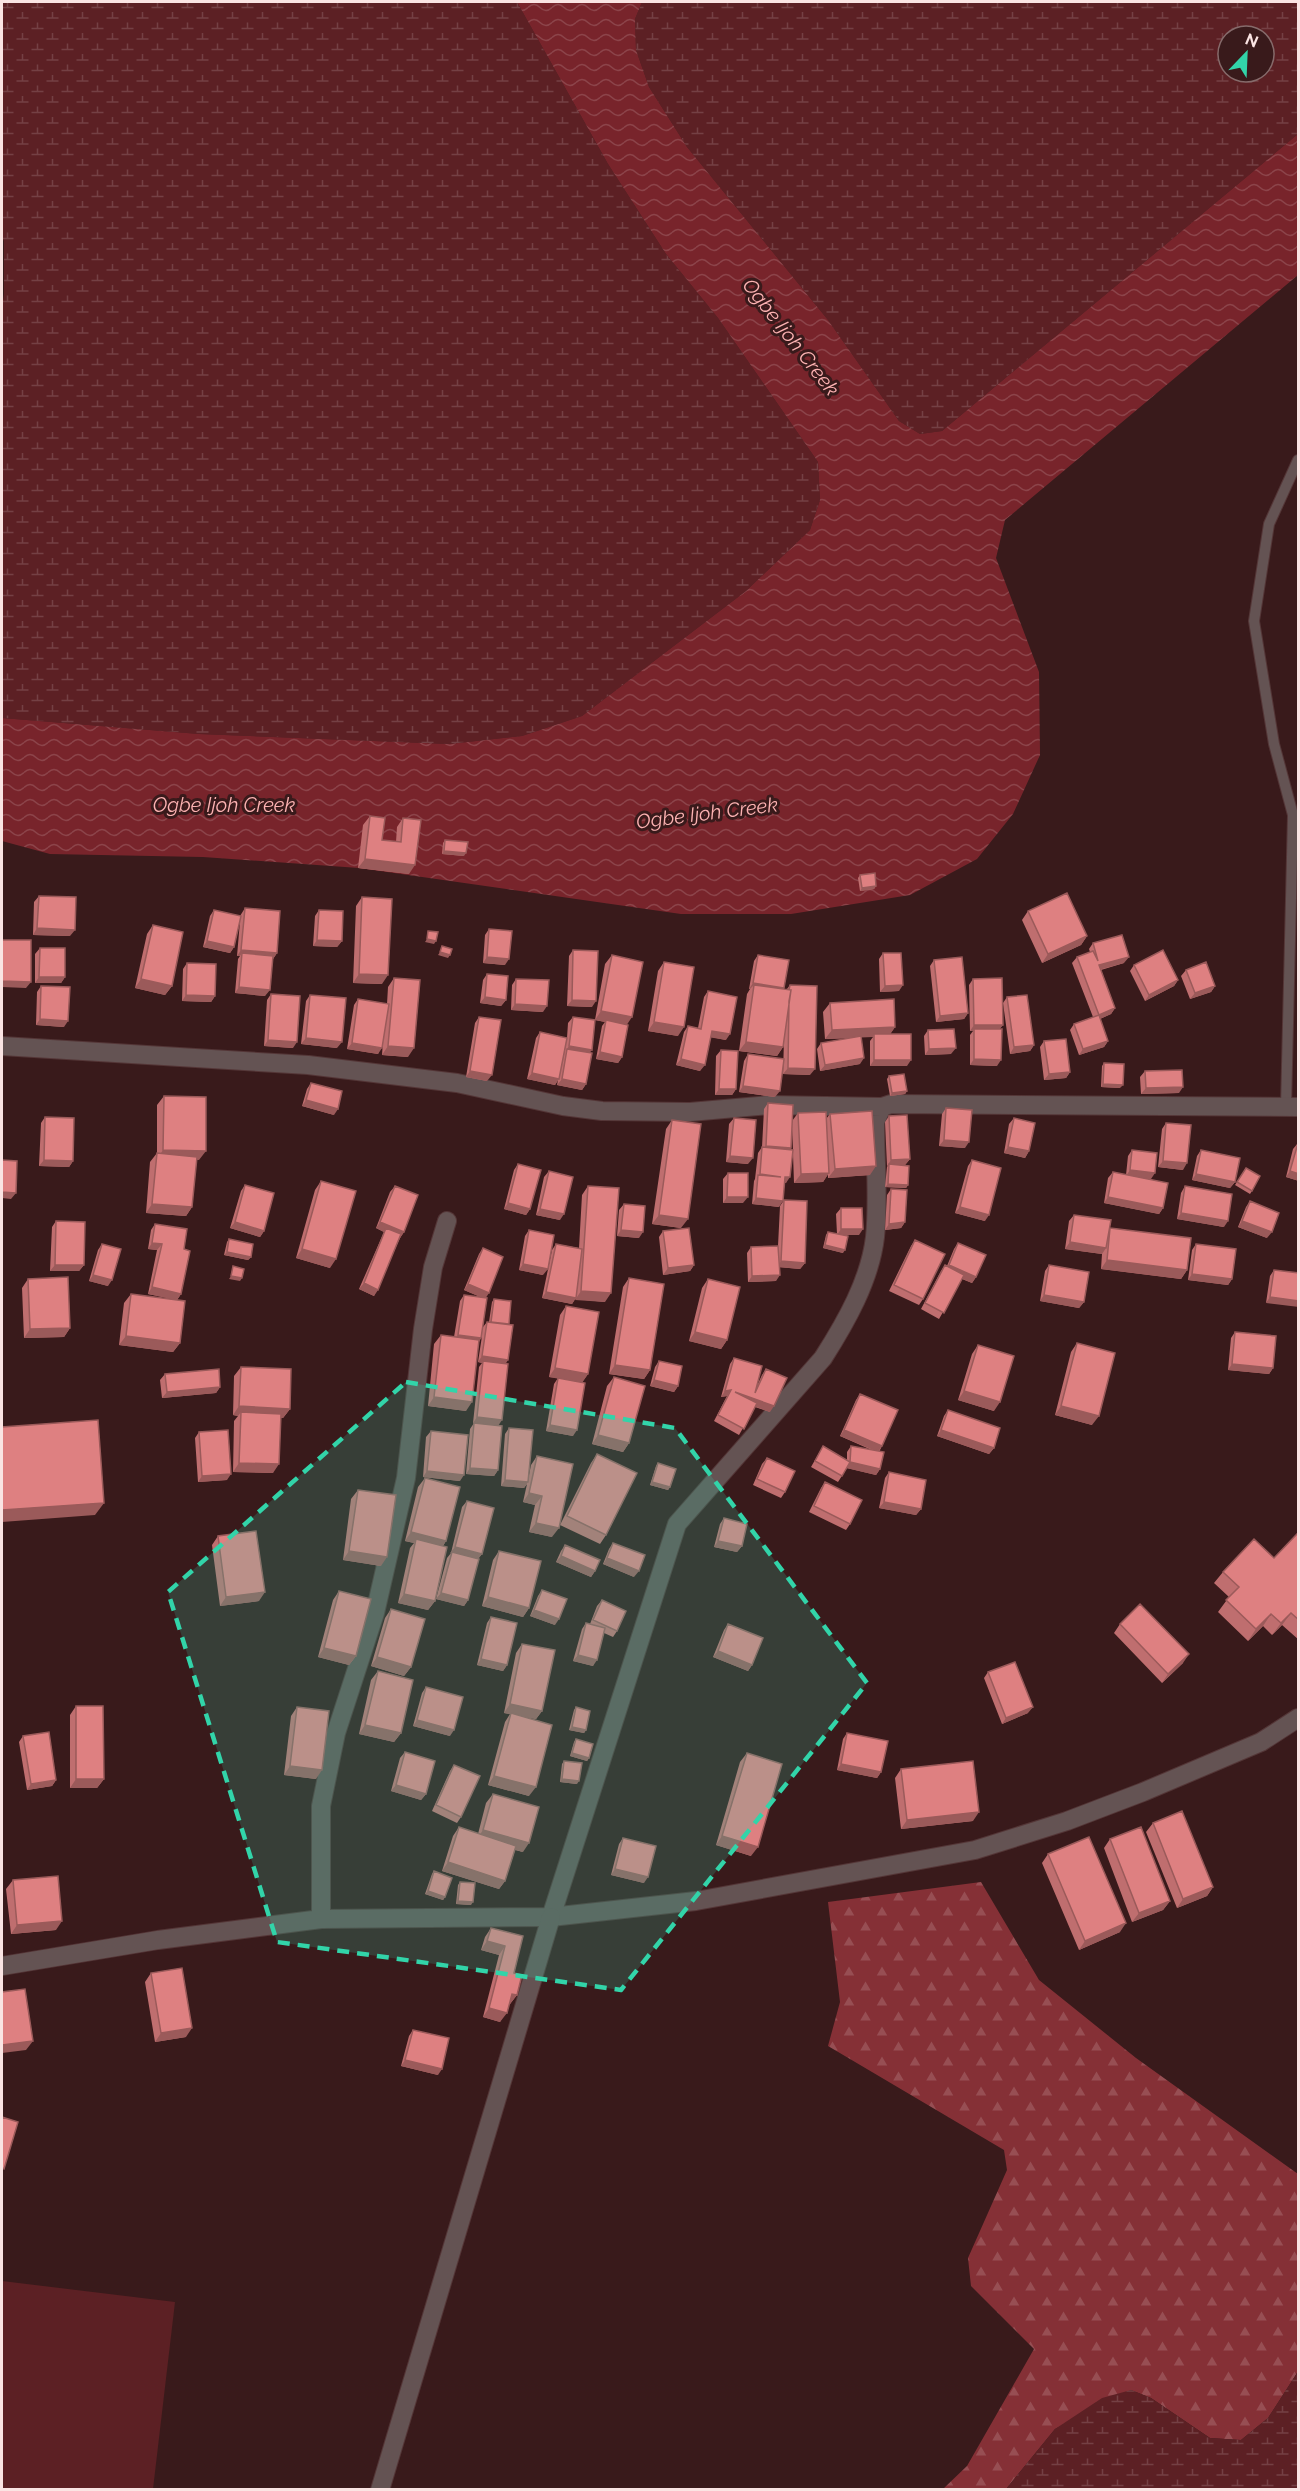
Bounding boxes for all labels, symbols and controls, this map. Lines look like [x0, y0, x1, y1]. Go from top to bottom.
north arrow [1216, 24, 1276, 84]
text: N [1242, 30, 1261, 52]
water label: Ogbe Ijoh Creek [738, 273, 845, 401]
water label: Ogbe Ijoh Creek [635, 792, 779, 834]
water label: Ogbe Ijoh Creek [153, 793, 296, 817]

